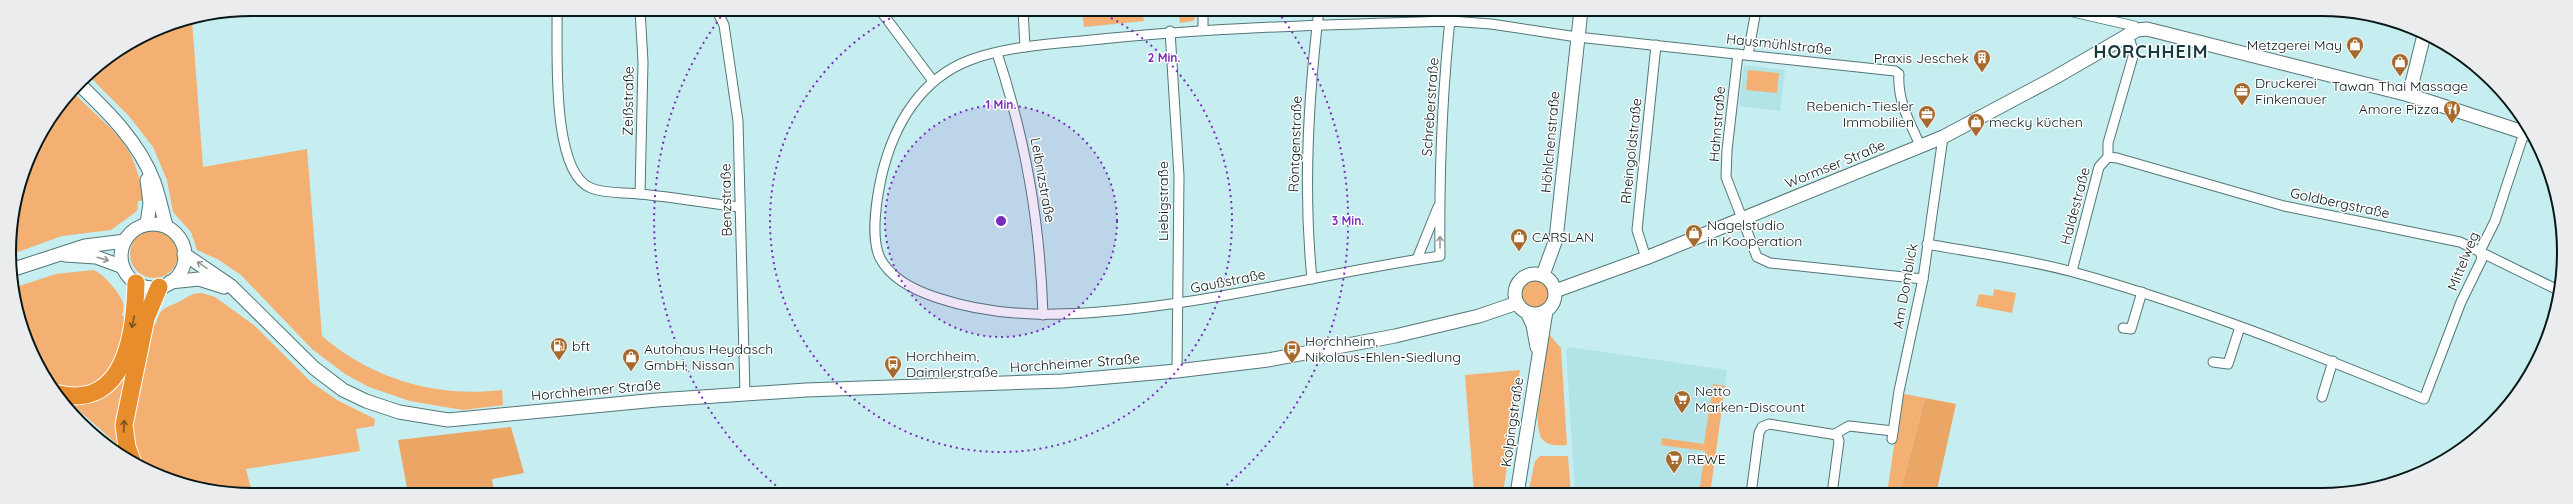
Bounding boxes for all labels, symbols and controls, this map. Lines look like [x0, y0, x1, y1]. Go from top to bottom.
street label: Hausmühlstraße [1725, 29, 1833, 59]
shop icon: Metzgerei May [2345, 35, 2365, 60]
place label: Metzgerei May [2247, 36, 2342, 54]
district label: HORCHHEIM [2094, 40, 2208, 63]
building icon: Praxis Jeschek [1972, 48, 1992, 73]
place label: Praxis Jeschek [1874, 49, 1969, 67]
text: 2 Min. [1148, 50, 1181, 65]
shop icon: Tawan Thai Massage [2390, 52, 2410, 77]
street label: Schreberstraße [1418, 57, 1442, 157]
street label: Zeißstraße [618, 66, 638, 136]
place label: Druckerei Finkenauer [2255, 74, 2327, 108]
place label: Tawan Thai Massage [2332, 77, 2468, 95]
office icon: Druckerei Finkenauer [2232, 81, 2252, 106]
street label: Hahnstraße [1705, 85, 1729, 163]
street label: Höhlchenstraße [1537, 90, 1563, 194]
street label: Röntgenstraße [1284, 95, 1306, 193]
text: 1 Min. [986, 97, 1016, 112]
street label: Rheingoldstraße [1616, 97, 1646, 205]
place label: Rebenich-Tiesler Immobilien [1806, 97, 1915, 131]
restaurant icon: Amore Pizza [2442, 99, 2462, 124]
place label: Amore Pizza [2359, 100, 2439, 118]
office icon: Rebenich-Tiesler Immobilien [1917, 104, 1937, 129]
shop icon: mecky küchen [1966, 112, 1986, 137]
place label: mecky küchen [1989, 113, 2083, 131]
street label: Leibnizstraße [1027, 136, 1059, 224]
street label: Wormser Straße [1782, 136, 1888, 192]
street label: Liebigstraße [1154, 161, 1172, 241]
street label: Benzstraße [716, 163, 736, 237]
street label: Haldestraße [2056, 165, 2094, 247]
street label: Goldbergstraße [2289, 184, 2392, 222]
text: 3 Min. [1332, 213, 1364, 228]
centre of rings [994, 214, 1008, 228]
place label: Nagelstudio in Kooperation [1707, 216, 1802, 250]
shop icon: Nagelstudio in Kooperation [1684, 223, 1704, 248]
shop icon: CARSLAN [1509, 227, 1529, 252]
place label: CARSLAN [1532, 228, 1594, 246]
street label: Mittelweg [2443, 229, 2483, 293]
one-way arrow [1436, 236, 1444, 249]
street label: Am Domblick [1889, 242, 1921, 330]
one-way arrow [96, 256, 109, 263]
one-way arrow [196, 261, 207, 270]
street label: Gaußstraße [1189, 265, 1267, 297]
one-way arrow [128, 315, 136, 328]
place label: Horchheim, Nikolaus-Ehlen-Siedlung [1305, 332, 1461, 366]
fuel station icon: bft [549, 336, 569, 361]
place label: bft [572, 337, 591, 355]
bus stop icon: Horchheim, Nikolaus-Ehlen-Siedlung [1282, 339, 1302, 364]
place label: Autohaus Heydasch GmbH, Nissan [644, 340, 773, 374]
shop icon: Autohaus Heydasch GmbH, Nissan [621, 347, 641, 372]
place label: Horchheim, Daimlerstraße [906, 347, 998, 381]
street label: Horchheimer Straße [1009, 349, 1141, 377]
bus stop icon: Horchheim, Daimlerstraße [883, 354, 903, 379]
street label: Horchheimer Straße [530, 375, 662, 405]
street label: Kolpingstraße [1497, 376, 1527, 468]
place label: Netto Marken-Discount [1695, 382, 1805, 416]
supermarket icon: Netto Marken-Discount [1672, 389, 1692, 414]
one-way arrow [121, 420, 128, 433]
supermarket icon: REWE [1664, 449, 1684, 474]
place label: REWE [1687, 450, 1726, 468]

